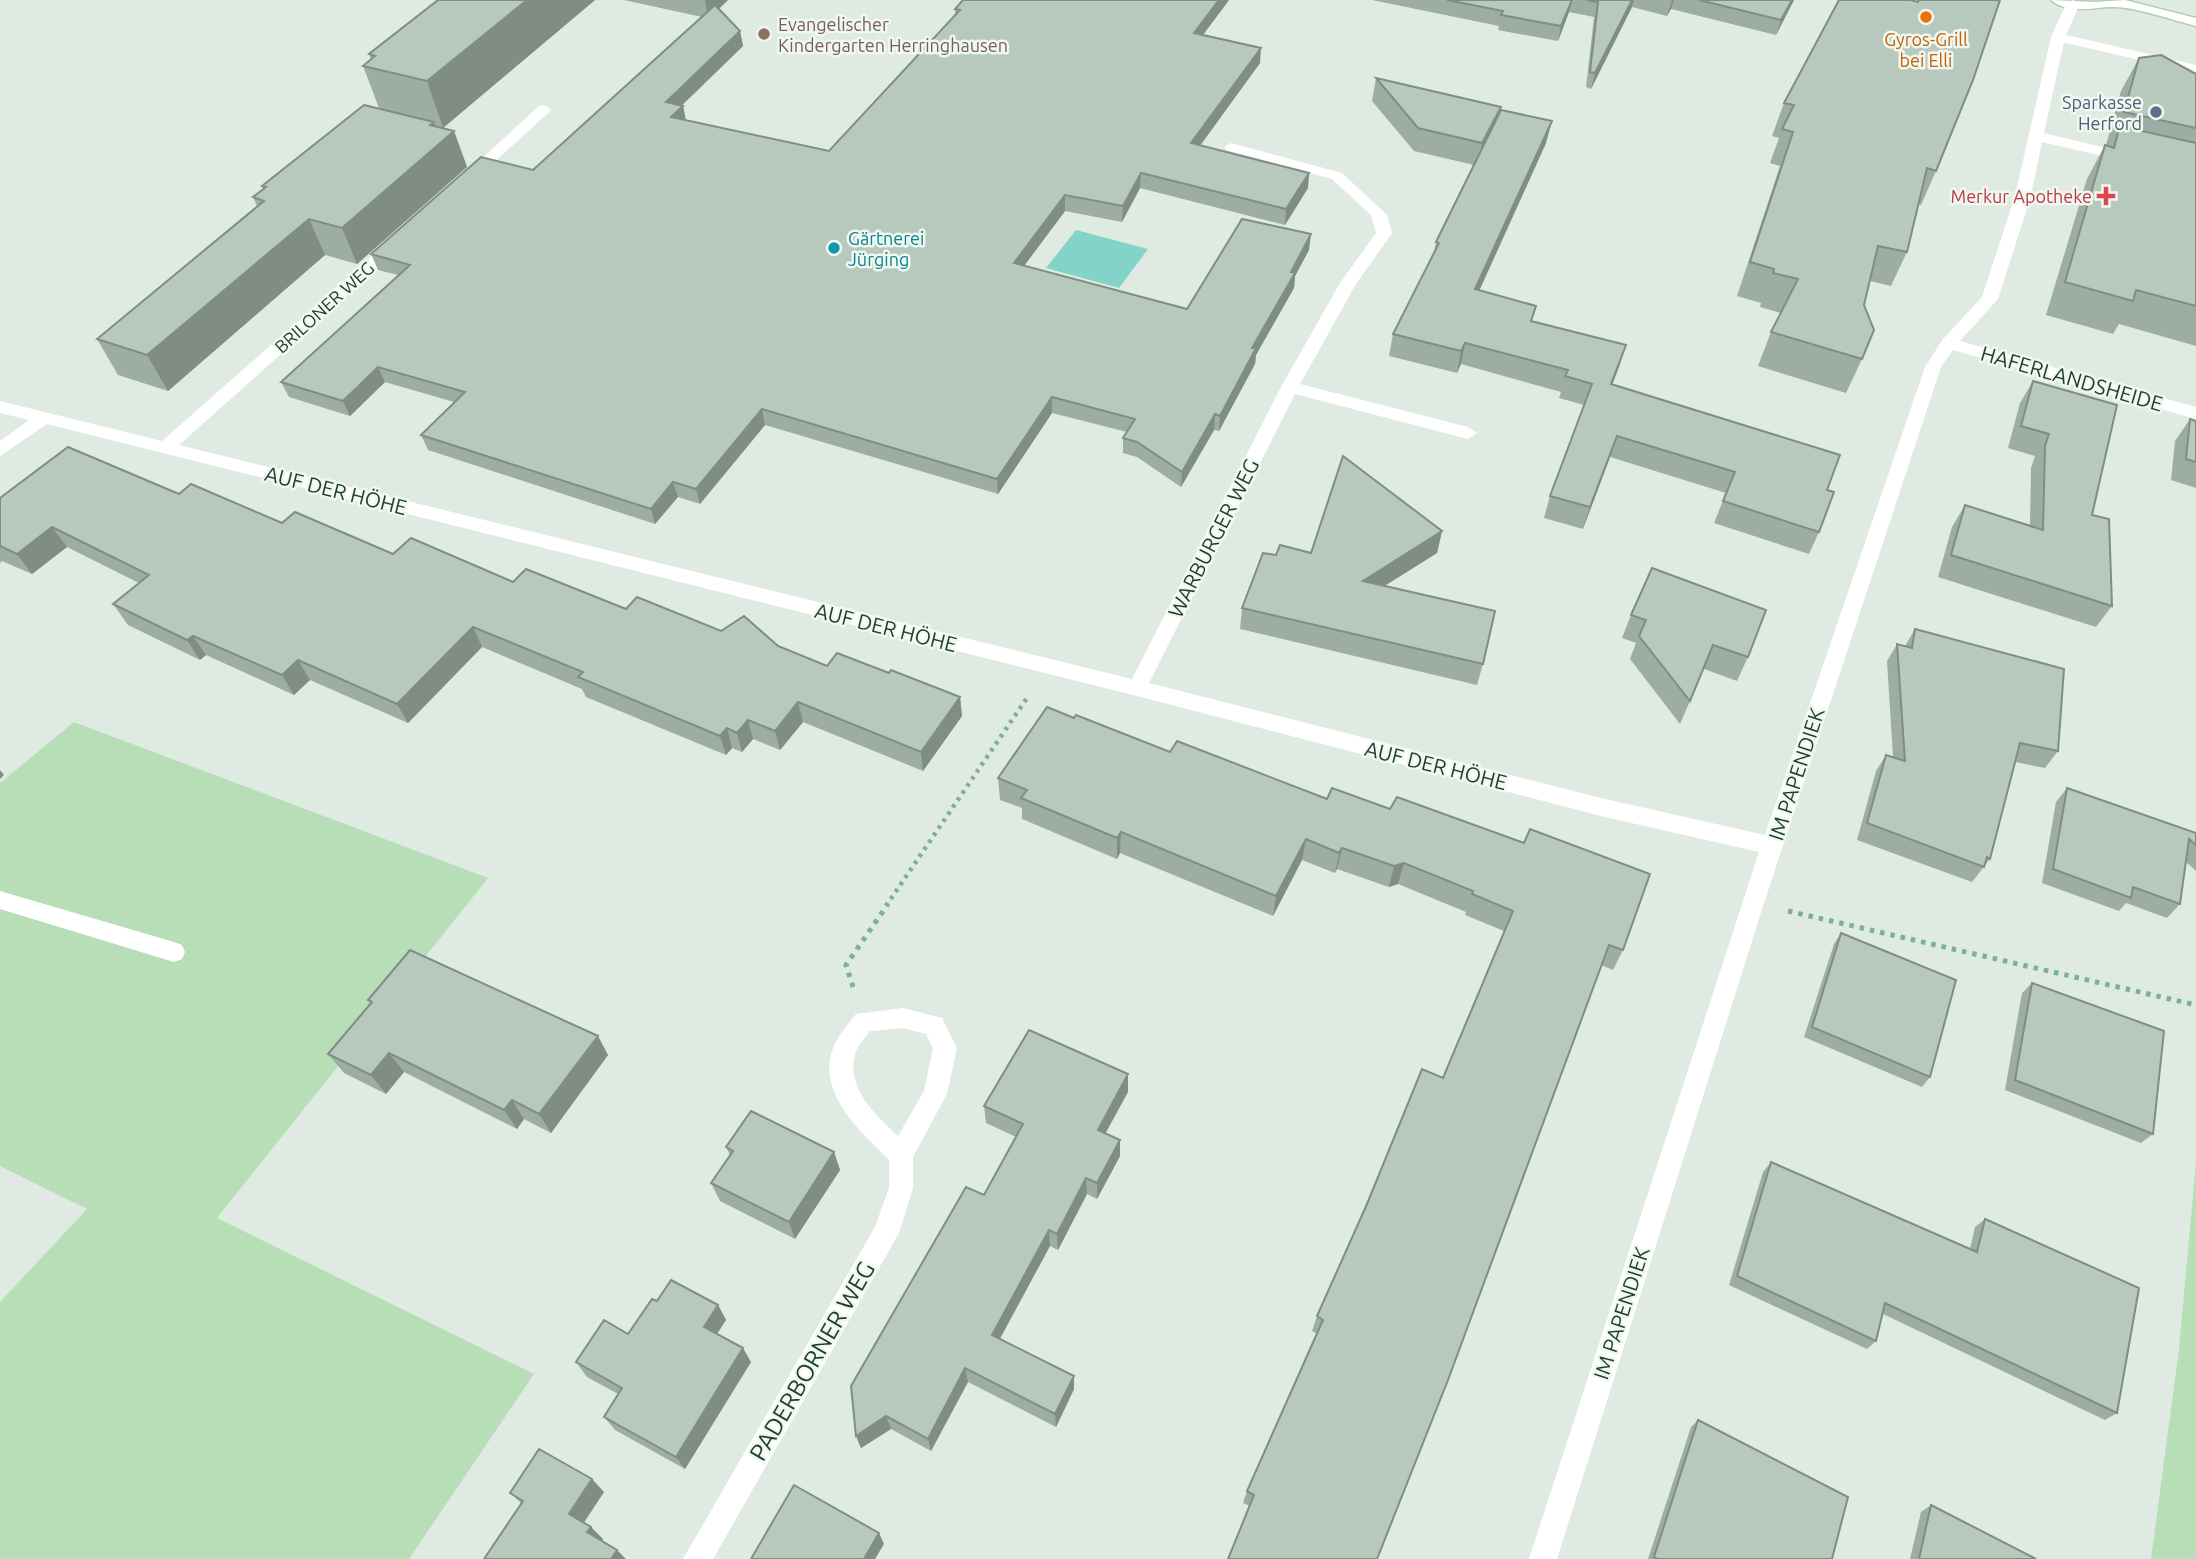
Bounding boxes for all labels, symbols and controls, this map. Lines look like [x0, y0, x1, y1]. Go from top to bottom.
marker: Gyros-Grill bei Elli [1918, 9, 1934, 25]
place label: Evangelischer Kindergarten Herringhausen [778, 14, 1008, 55]
marker: Evangelischer Kindergarten Herringhausen [756, 26, 772, 42]
place label: Gyros-Grill bei Elli [1884, 29, 1968, 70]
place label: Sparkasse Herford [2062, 92, 2142, 133]
marker: Sparkasse Herford [2148, 104, 2164, 120]
place label: Merkur Apotheke [1951, 186, 2092, 206]
marker: Merkur Apotheke [2098, 188, 2114, 204]
place label: Gärtnerei Jürging [848, 228, 924, 269]
marker: Gärtnerei Jürging [826, 240, 842, 256]
street label: BRILONER WEG [270, 257, 378, 357]
street label: HAFERLANDSHEIDE [1978, 341, 2166, 415]
street label: WARBURGER WEG [1163, 455, 1263, 621]
street label: AUF DER HÖHE [262, 461, 410, 519]
street label: AUF DER HÖHE [812, 598, 960, 656]
street label: IM PAPENDIEK [1763, 705, 1829, 843]
street label: AUF DER HÖHE [1362, 736, 1510, 794]
street label: IM PAPENDIEK [1588, 1244, 1654, 1382]
street label: PADERBORNER WEG [744, 1257, 880, 1465]

